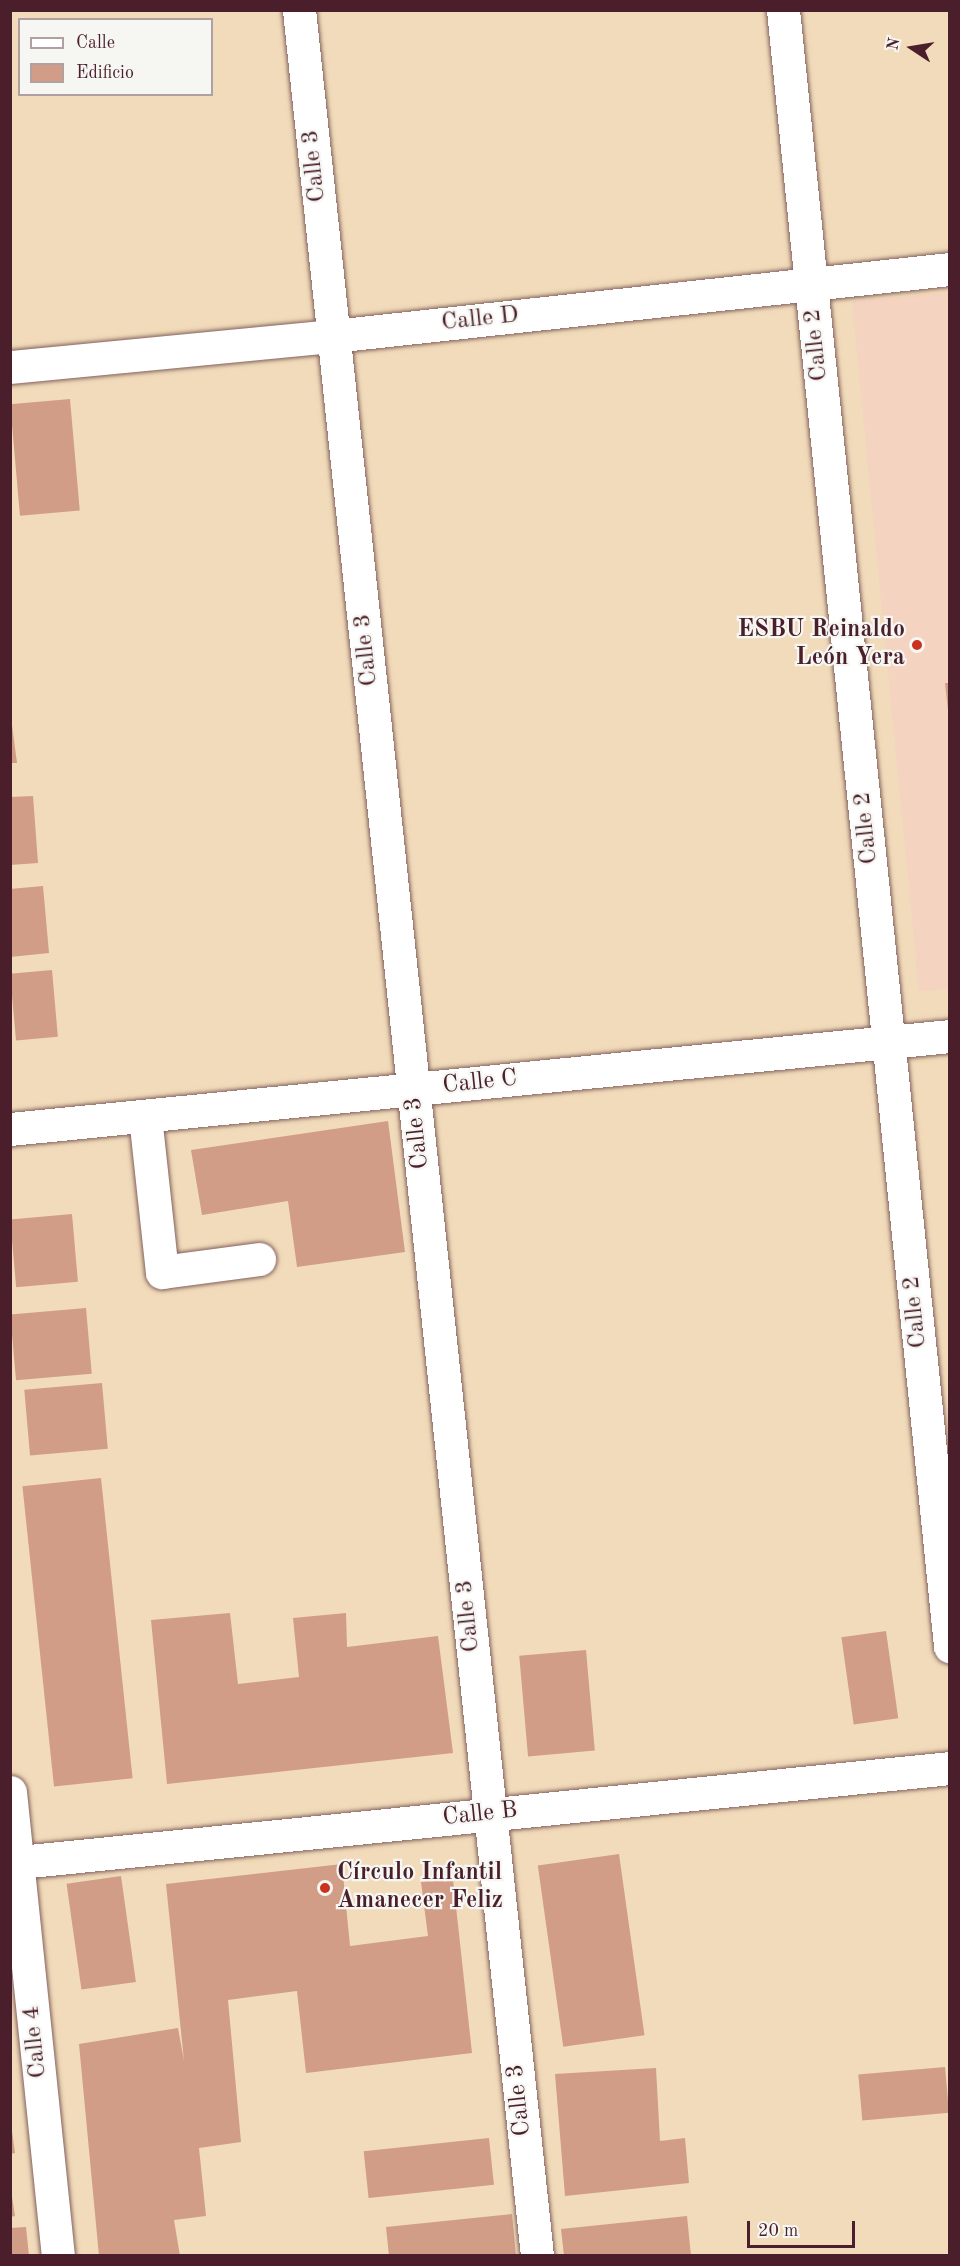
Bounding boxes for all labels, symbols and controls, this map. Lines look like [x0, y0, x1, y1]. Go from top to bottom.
legend [18, 18, 213, 96]
north arrow [882, 18, 942, 78]
text: Calle [76, 34, 115, 52]
text: N [885, 37, 903, 52]
text: Edificio [76, 64, 134, 82]
street label: Calle 3 [297, 128, 333, 204]
street label: Calle D [440, 302, 520, 338]
street label: Calle 2 [799, 307, 835, 383]
street label: Calle 3 [349, 612, 385, 688]
place label: ESBU Reinaldo León Yera [738, 617, 905, 673]
marker: ESBU Reinaldo León Yera [910, 638, 924, 652]
street label: Calle 2 [849, 790, 885, 866]
street label: Calle C [441, 1065, 519, 1101]
street label: Calle 3 [400, 1095, 436, 1171]
street label: Calle 2 [898, 1274, 934, 1350]
street label: Calle 3 [451, 1578, 487, 1654]
street label: Calle B [441, 1797, 519, 1833]
place label: Círculo Infantil Amanecer Feliz [337, 1860, 503, 1916]
marker: Círculo Infantil Amanecer Feliz [318, 1881, 332, 1895]
street label: Calle 4 [18, 2004, 54, 2080]
street label: Calle 3 [502, 2062, 538, 2138]
scale bar [750, 2209, 858, 2247]
text: 20 m [758, 2222, 798, 2240]

